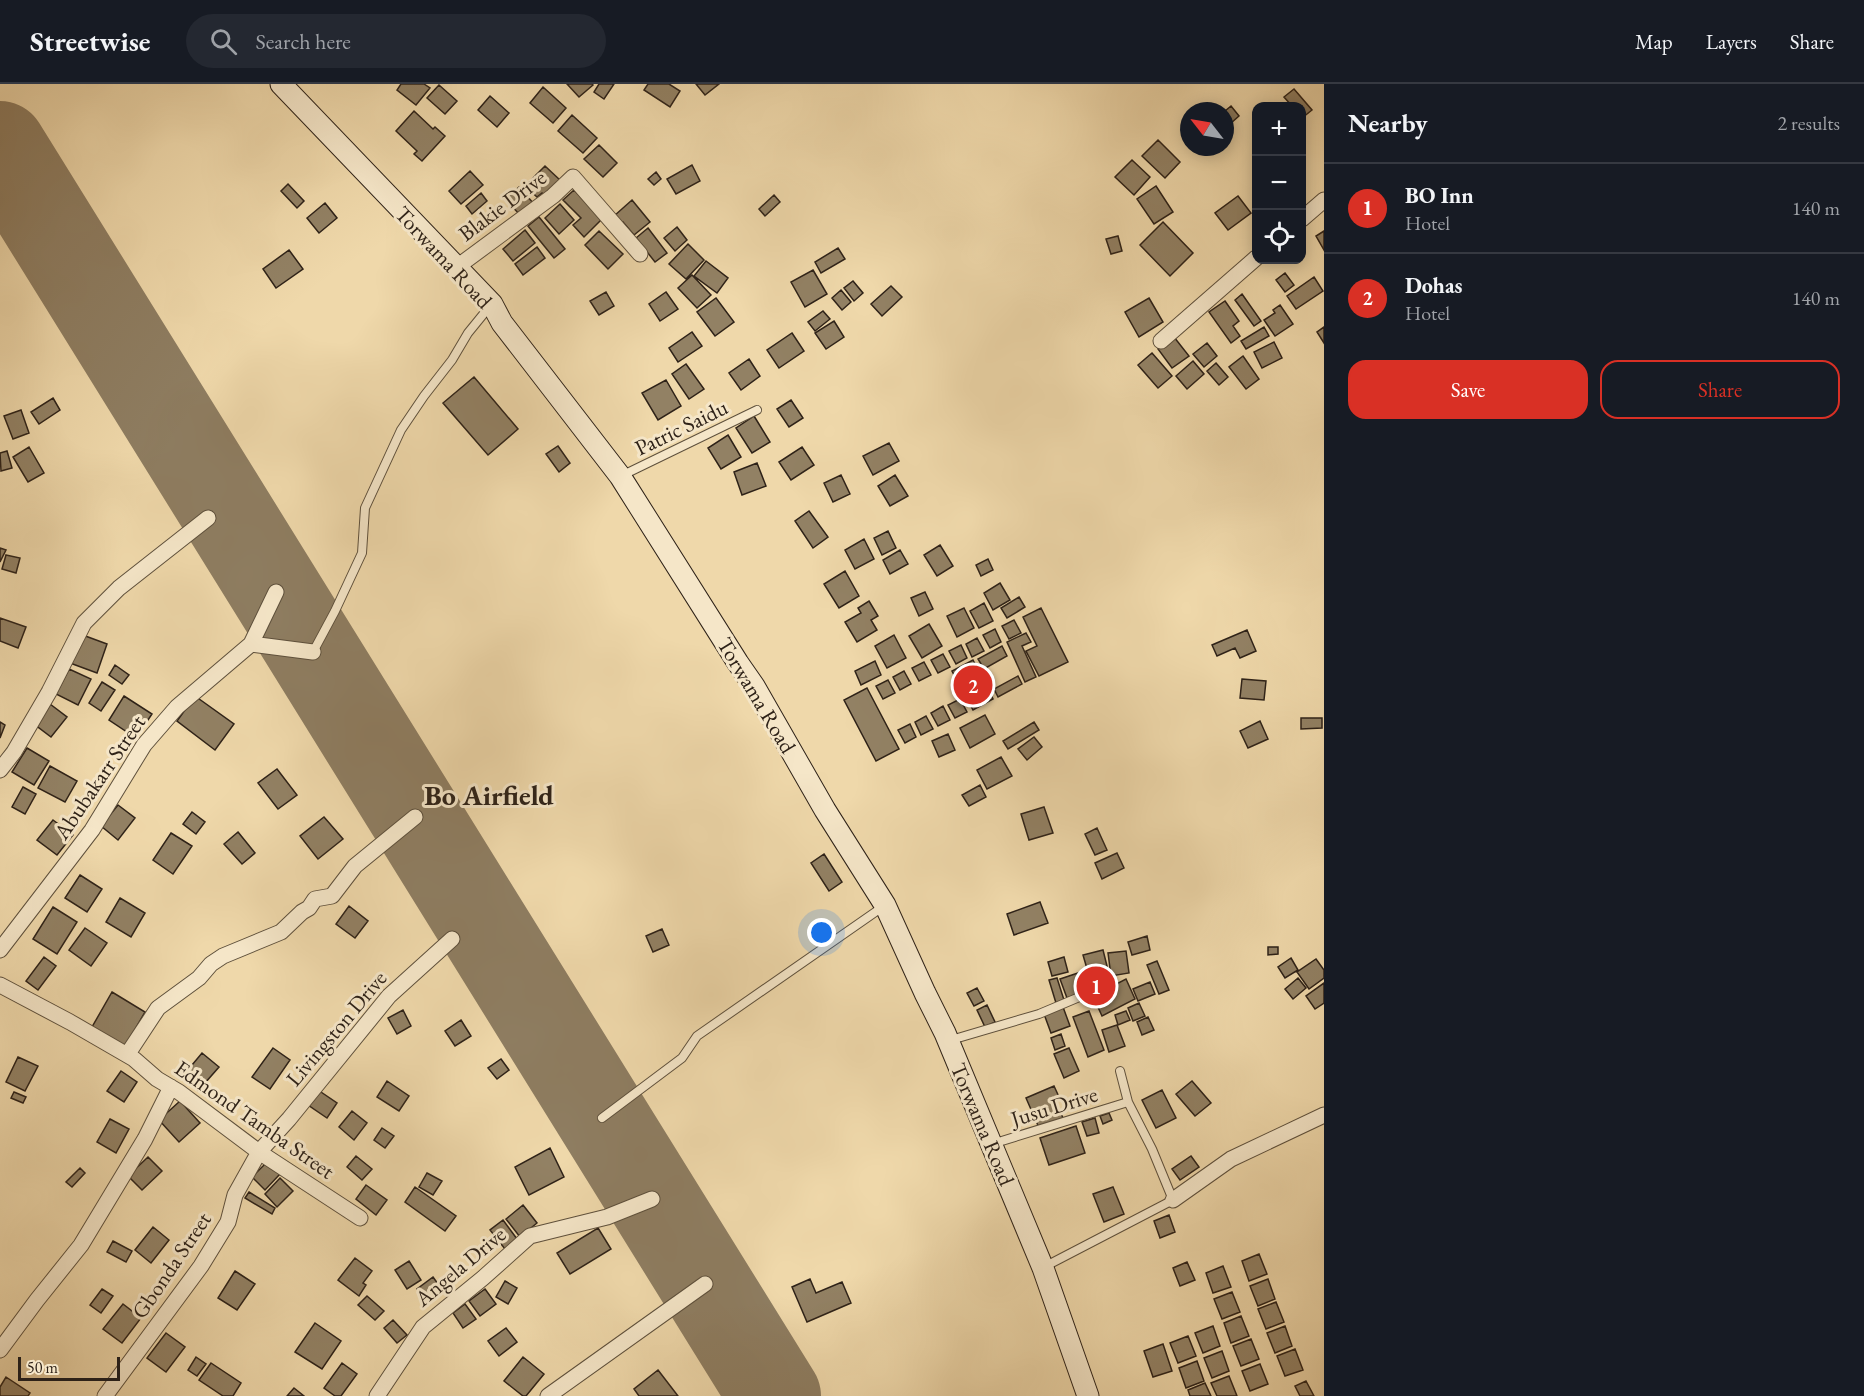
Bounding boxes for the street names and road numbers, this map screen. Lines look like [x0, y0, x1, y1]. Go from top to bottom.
street label: Blakie Drive [453, 163, 552, 248]
street label: Torwama Road [389, 200, 499, 316]
street label: Patric Saidu [630, 392, 733, 462]
street label: Torwama Road [711, 632, 803, 759]
street label: Abubakarr Street [46, 709, 152, 846]
street label: Livingston Drive [280, 964, 394, 1092]
street label: Edmond Tamba Street [169, 1053, 340, 1186]
street label: Torwama Road [944, 1058, 1022, 1191]
street label: Jusu Drive [1005, 1079, 1101, 1134]
street label: Gbonda Street [125, 1206, 218, 1324]
street label: Angela Drive [408, 1220, 512, 1314]

